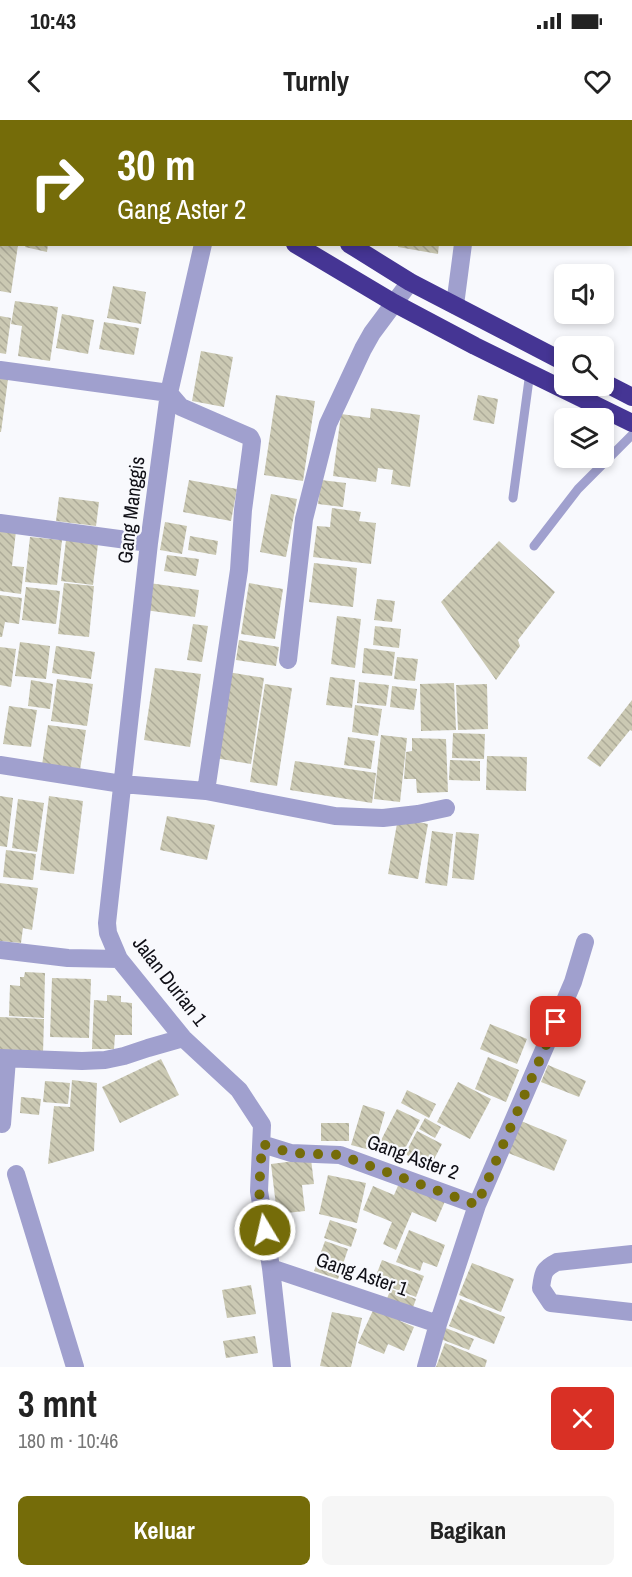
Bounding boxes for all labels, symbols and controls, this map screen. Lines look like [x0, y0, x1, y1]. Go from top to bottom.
text: 10:43 [30, 6, 76, 36]
text: Turnly [283, 63, 349, 99]
icon: back [18, 65, 51, 98]
icon: heart [581, 65, 614, 98]
text: 30 m [117, 137, 196, 193]
icon: right [18, 144, 96, 222]
text: Gang Aster 2 [117, 191, 246, 227]
map controls [554, 264, 614, 468]
button: sound [554, 264, 614, 324]
button: search [554, 336, 614, 396]
button: layers [554, 408, 614, 468]
street label: Gang Manggis [111, 455, 150, 565]
street label: Jalan Durian 1 [127, 930, 214, 1031]
pin [530, 996, 581, 1047]
icon: arrive [539, 1005, 572, 1038]
street label: Gang Aster 2 [364, 1127, 463, 1186]
position arrow [233, 1198, 297, 1262]
street label: Gang Aster 1 [313, 1245, 412, 1302]
text: 3 mnt [18, 1380, 97, 1428]
button: close [551, 1387, 614, 1450]
text: 180 m · 10:46 [18, 1427, 118, 1454]
button: Keluar [18, 1496, 310, 1565]
button: Bagikan [322, 1496, 614, 1565]

